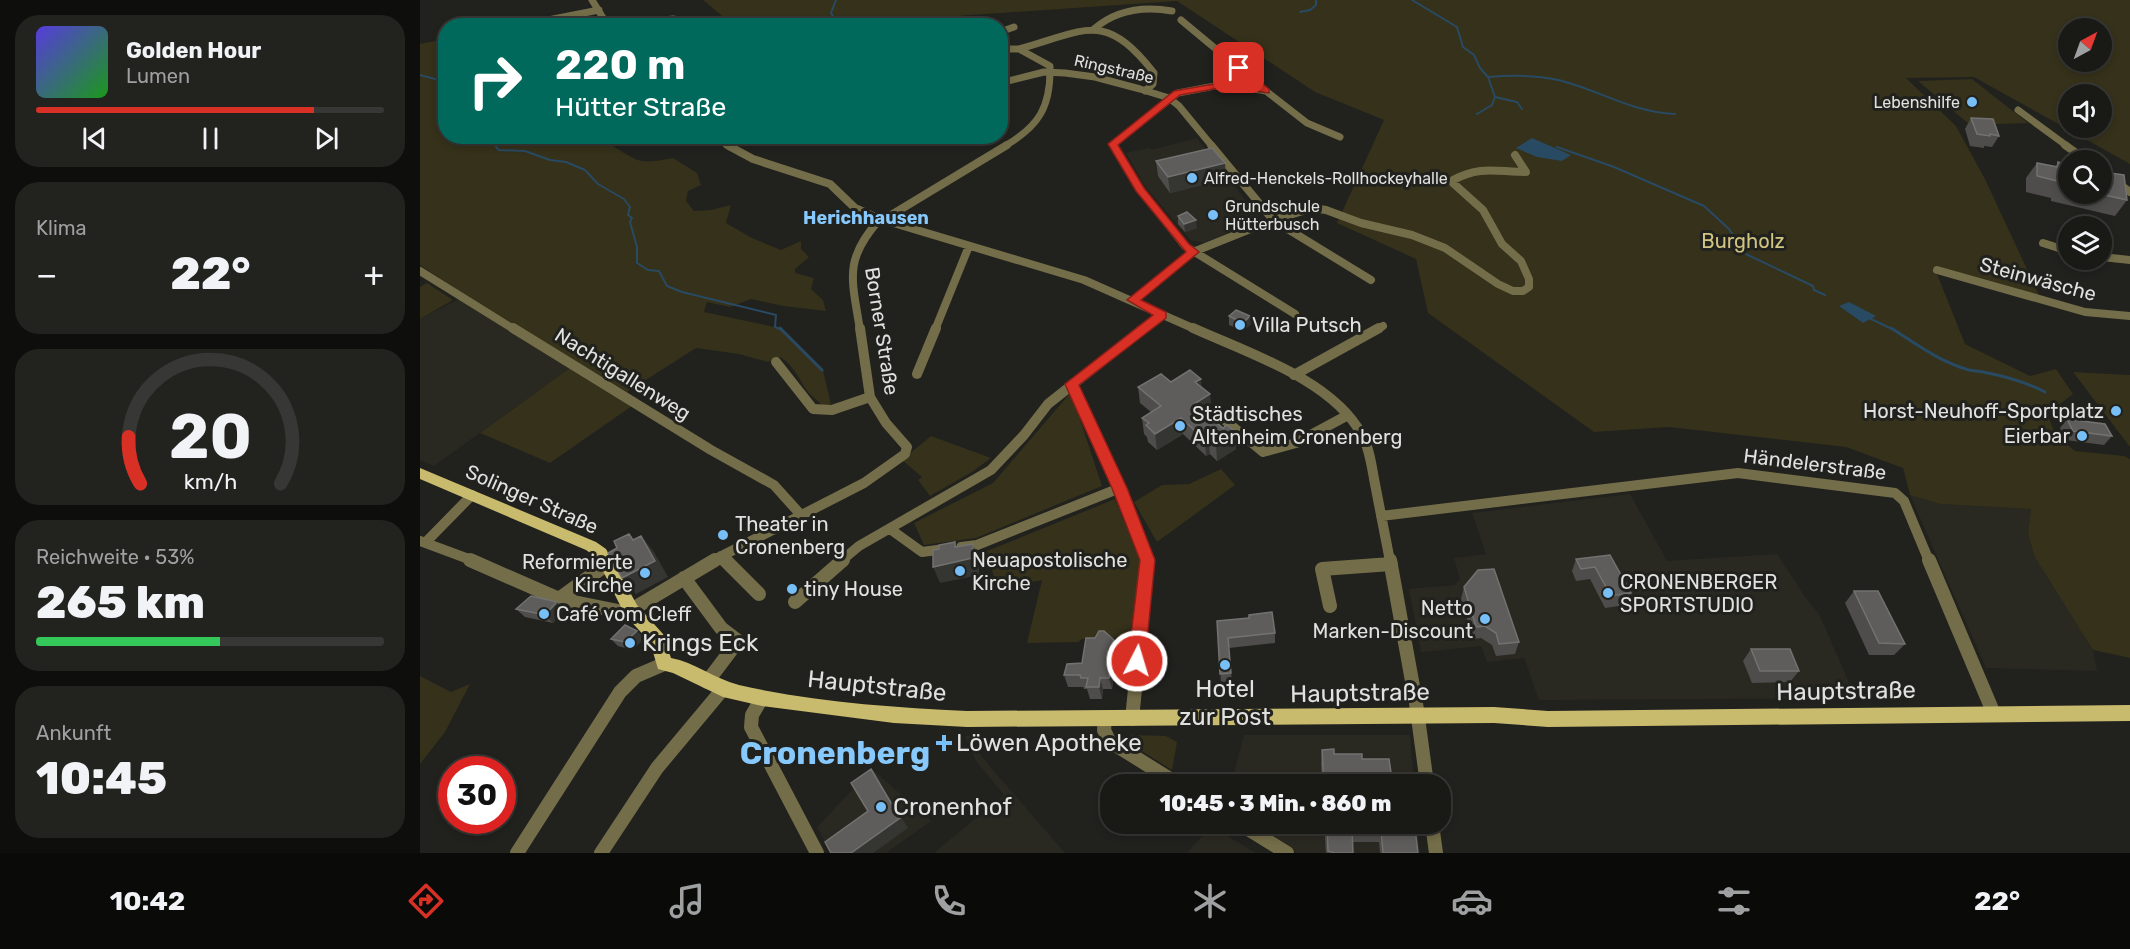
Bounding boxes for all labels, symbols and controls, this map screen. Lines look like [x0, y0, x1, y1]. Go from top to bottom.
north arrow [2058, 18, 2112, 72]
map controls [2058, 18, 2112, 270]
text: Golden Hour [126, 37, 261, 64]
text: 220 m [555, 40, 686, 90]
icon: right [456, 42, 534, 120]
pin [1213, 42, 1264, 93]
street label: Ringstraße [1072, 51, 1156, 87]
icon: arrive [1222, 51, 1255, 84]
text: Lumen [126, 64, 190, 88]
button: sound [2058, 84, 2112, 138]
text: Hütter Straße [555, 91, 726, 123]
place label: Lebenshilfe [1873, 93, 1960, 112]
marker: Lebenshilfe [1965, 95, 1979, 109]
icon: previous [78, 122, 111, 155]
icon: pause [194, 122, 227, 155]
icon: next [310, 122, 343, 155]
button: search [2058, 150, 2112, 204]
place label: Alfred-Henckels-Rollhockeyhalle [1204, 169, 1448, 188]
marker: Alfred-Henckels-Rollhockeyhalle [1185, 171, 1199, 185]
place label: Grundschule Hütterbusch [1225, 197, 1320, 234]
district label: Herichhausen [803, 207, 929, 229]
marker: Grundschule Hütterbusch [1206, 208, 1220, 222]
text: Klima [36, 216, 87, 240]
button: layers [2058, 216, 2112, 270]
park label: Burgholz [1701, 229, 1785, 253]
text: 22° [171, 247, 250, 300]
street label: Steinwäsche [1977, 252, 2099, 306]
text: − [36, 255, 57, 294]
text: + [363, 255, 384, 294]
street label: Borner Straße [860, 265, 904, 397]
place label: Villa Putsch [1252, 313, 1362, 337]
marker: Villa Putsch [1233, 318, 1247, 332]
street label: Nachtigallenweg [551, 323, 695, 425]
place label: Horst-Neuhoff-Sportplatz [1863, 399, 2104, 423]
text: 20 [169, 400, 251, 474]
place label: Städtisches Altenheim Cronenberg [1192, 402, 1402, 449]
marker: Horst-Neuhoff-Sportplatz [2109, 404, 2123, 418]
marker: Städtisches Altenheim Cronenberg [1173, 419, 1187, 433]
place label: Eierbar [2004, 424, 2070, 448]
marker: Eierbar [2075, 429, 2089, 443]
street label: Händelerstraße [1742, 443, 1888, 485]
street label: Solinger Straße [462, 459, 602, 539]
text: km/h [183, 469, 237, 494]
place label: Theater in Cronenberg [735, 512, 845, 559]
marker: Theater in Cronenberg [716, 528, 730, 542]
text: Reichweite · 53% [36, 545, 194, 569]
place label: Neuapostolische Kirche [972, 548, 1127, 595]
place label: Reformierte Kirche [522, 550, 633, 597]
marker: Neuapostolische Kirche [953, 564, 967, 578]
marker: Reformierte Kirche [638, 566, 652, 580]
place label: CRONENBERGER SPORTSTUDIO [1620, 570, 1777, 617]
text: 265 km [36, 576, 205, 629]
place label: tiny House [804, 577, 903, 601]
marker: tiny House [785, 582, 799, 596]
marker: CRONENBERGER SPORTSTUDIO [1601, 586, 1615, 600]
place label: Netto Marken-Discount [1313, 596, 1473, 643]
place label: Café vom Cleff [556, 602, 691, 626]
marker: Café vom Cleff [537, 607, 551, 621]
marker: Netto Marken-Discount [1478, 612, 1492, 626]
place label: Krings Eck [642, 629, 759, 657]
position arrow [1105, 629, 1169, 693]
marker: Krings Eck [623, 636, 637, 650]
marker: Hotel zur Post [1218, 658, 1232, 672]
street label: Hauptstraße [806, 665, 948, 707]
place label: Hotel zur Post [1179, 675, 1271, 731]
street label: Hauptstraße [1776, 676, 1916, 706]
street label: Hauptstraße [1290, 678, 1430, 708]
text: Ankunft [36, 721, 111, 745]
place label: Löwen Apotheke [956, 729, 1142, 757]
district label: Cronenberg [740, 734, 930, 772]
marker: Löwen Apotheke [937, 736, 951, 750]
text: 10:45 [36, 752, 167, 805]
speed limit sign: 30 [438, 756, 516, 834]
text: 10:45 · 3 Min. · 860 m [1159, 790, 1392, 817]
place label: Cronenhof [893, 793, 1012, 821]
marker: Cronenhof [874, 800, 888, 814]
icon: directions [405, 880, 447, 922]
icon: music [666, 880, 708, 922]
icon: phone [928, 880, 970, 922]
icon: climate [1189, 880, 1231, 922]
icon: car [1451, 880, 1493, 922]
icon: filters [1713, 880, 1755, 922]
text: 10:42 [110, 885, 185, 917]
text: 22° [1974, 885, 2020, 917]

